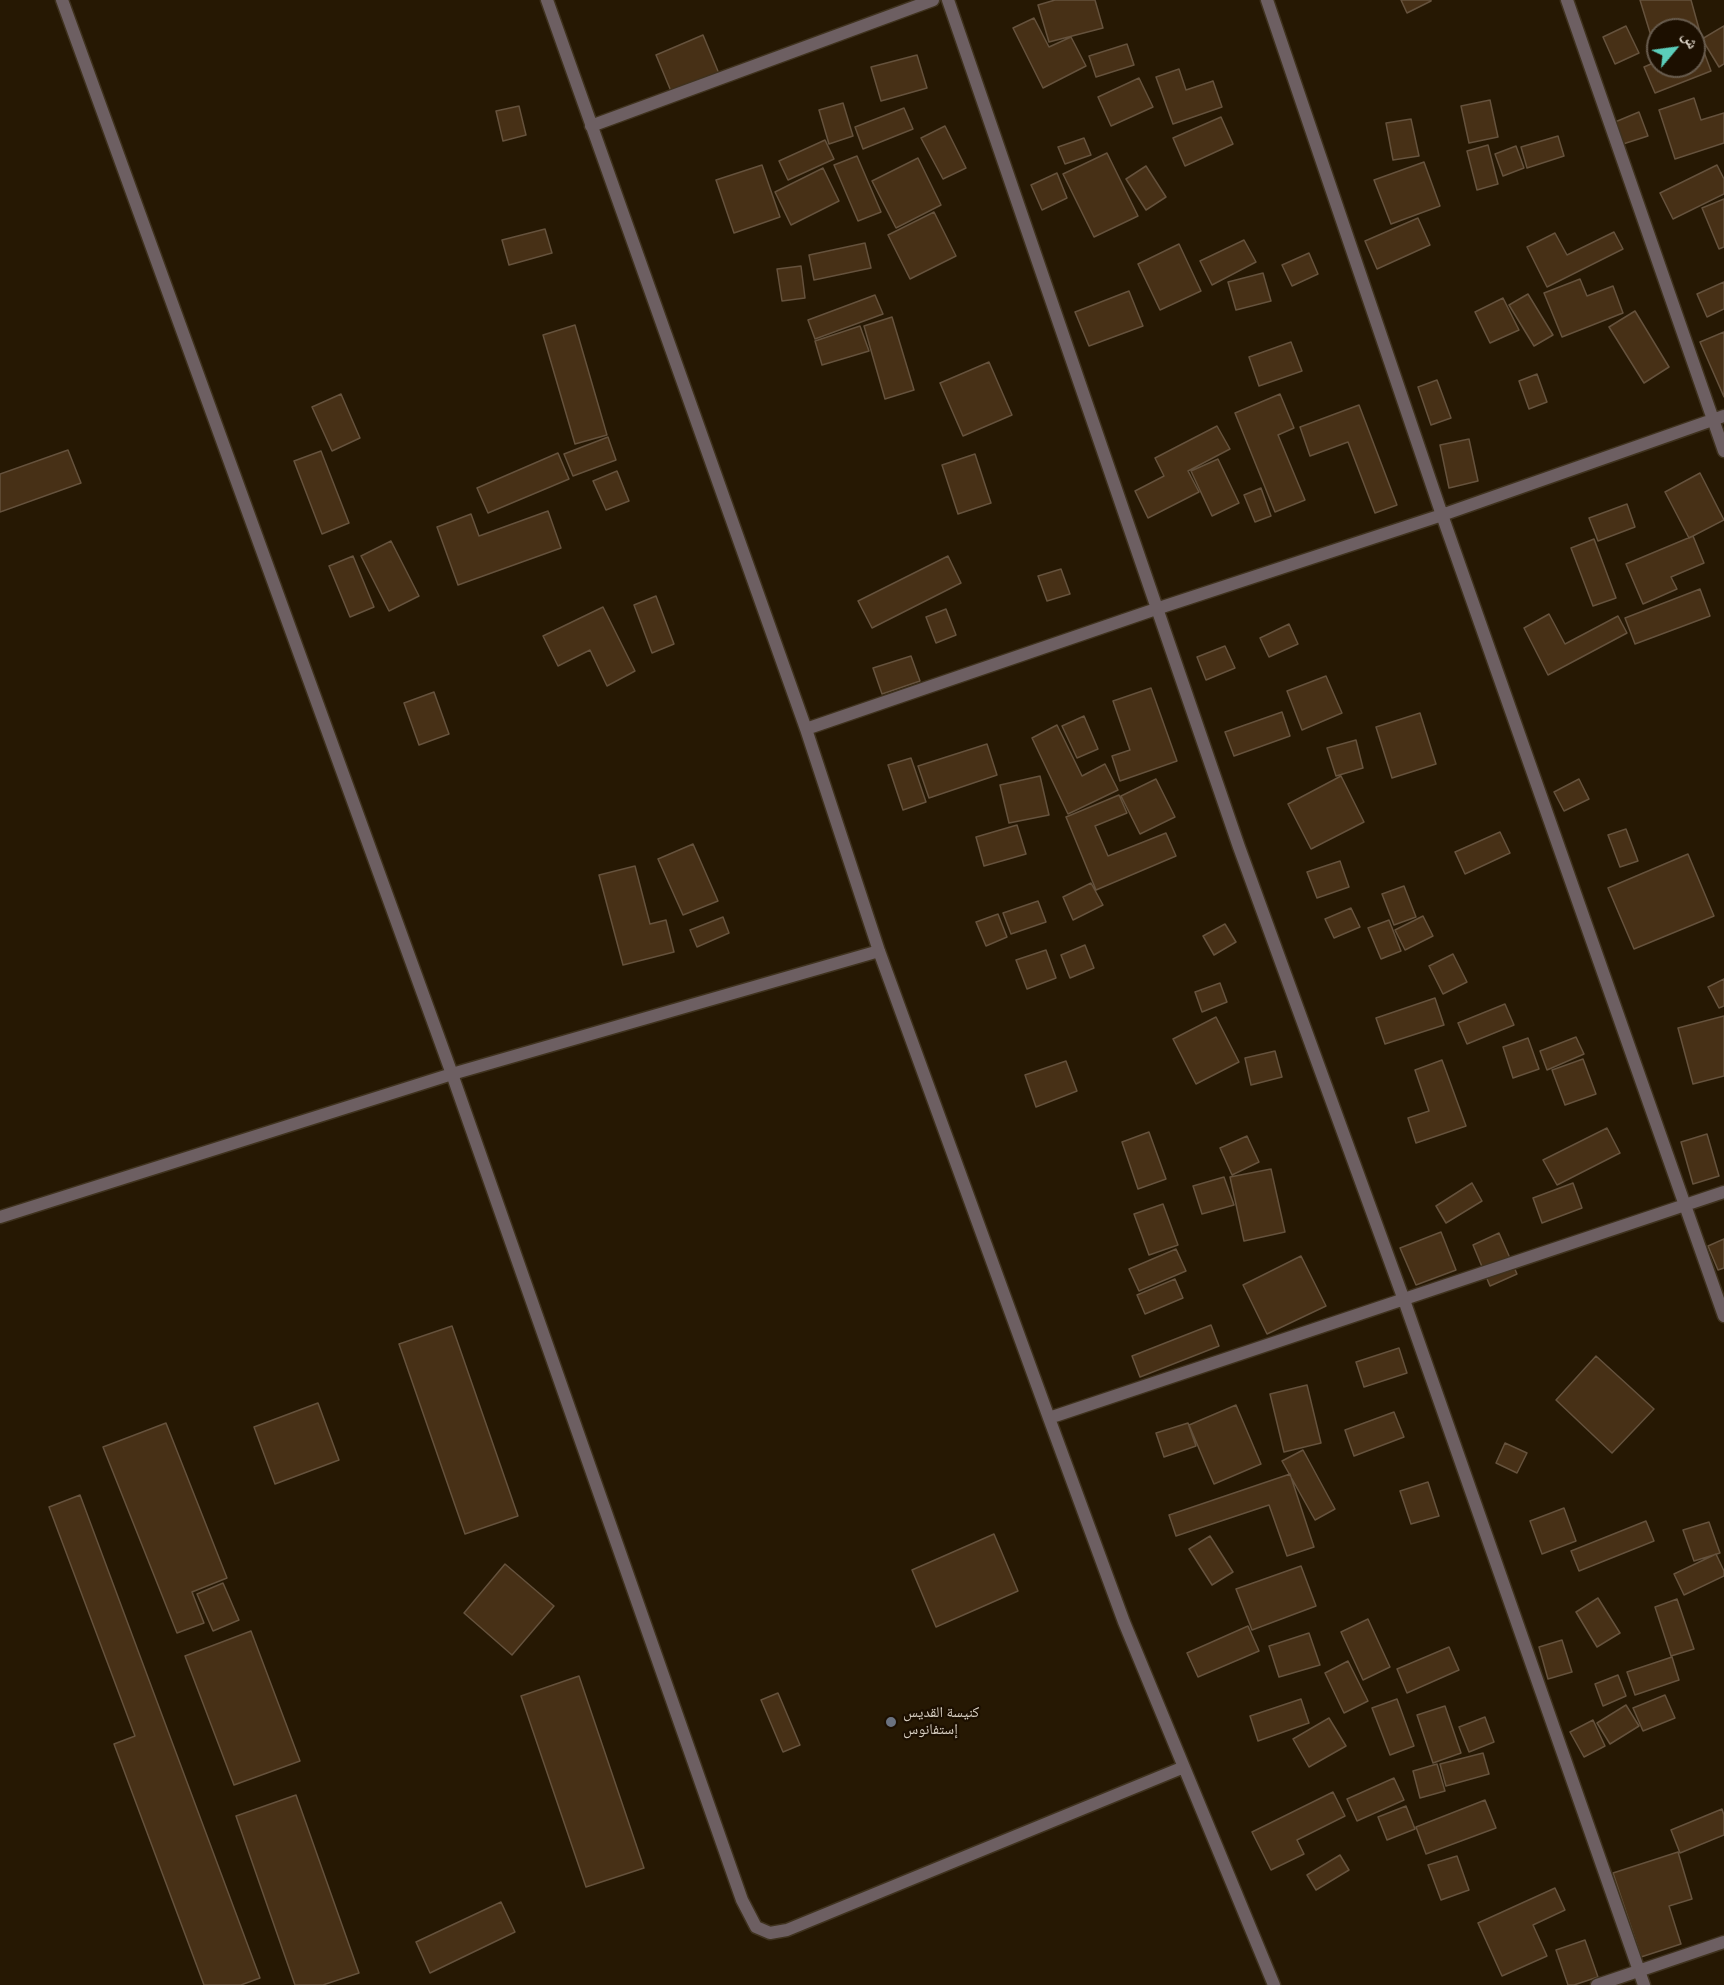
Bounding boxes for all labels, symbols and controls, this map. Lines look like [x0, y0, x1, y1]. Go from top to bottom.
north arrow [1646, 18, 1706, 78]
text: ش [1678, 28, 1703, 52]
place label: كنيسة القديس إستفانوس [903, 1704, 979, 1739]
marker: كنيسة القديس إستفانوس [884, 1715, 898, 1729]

